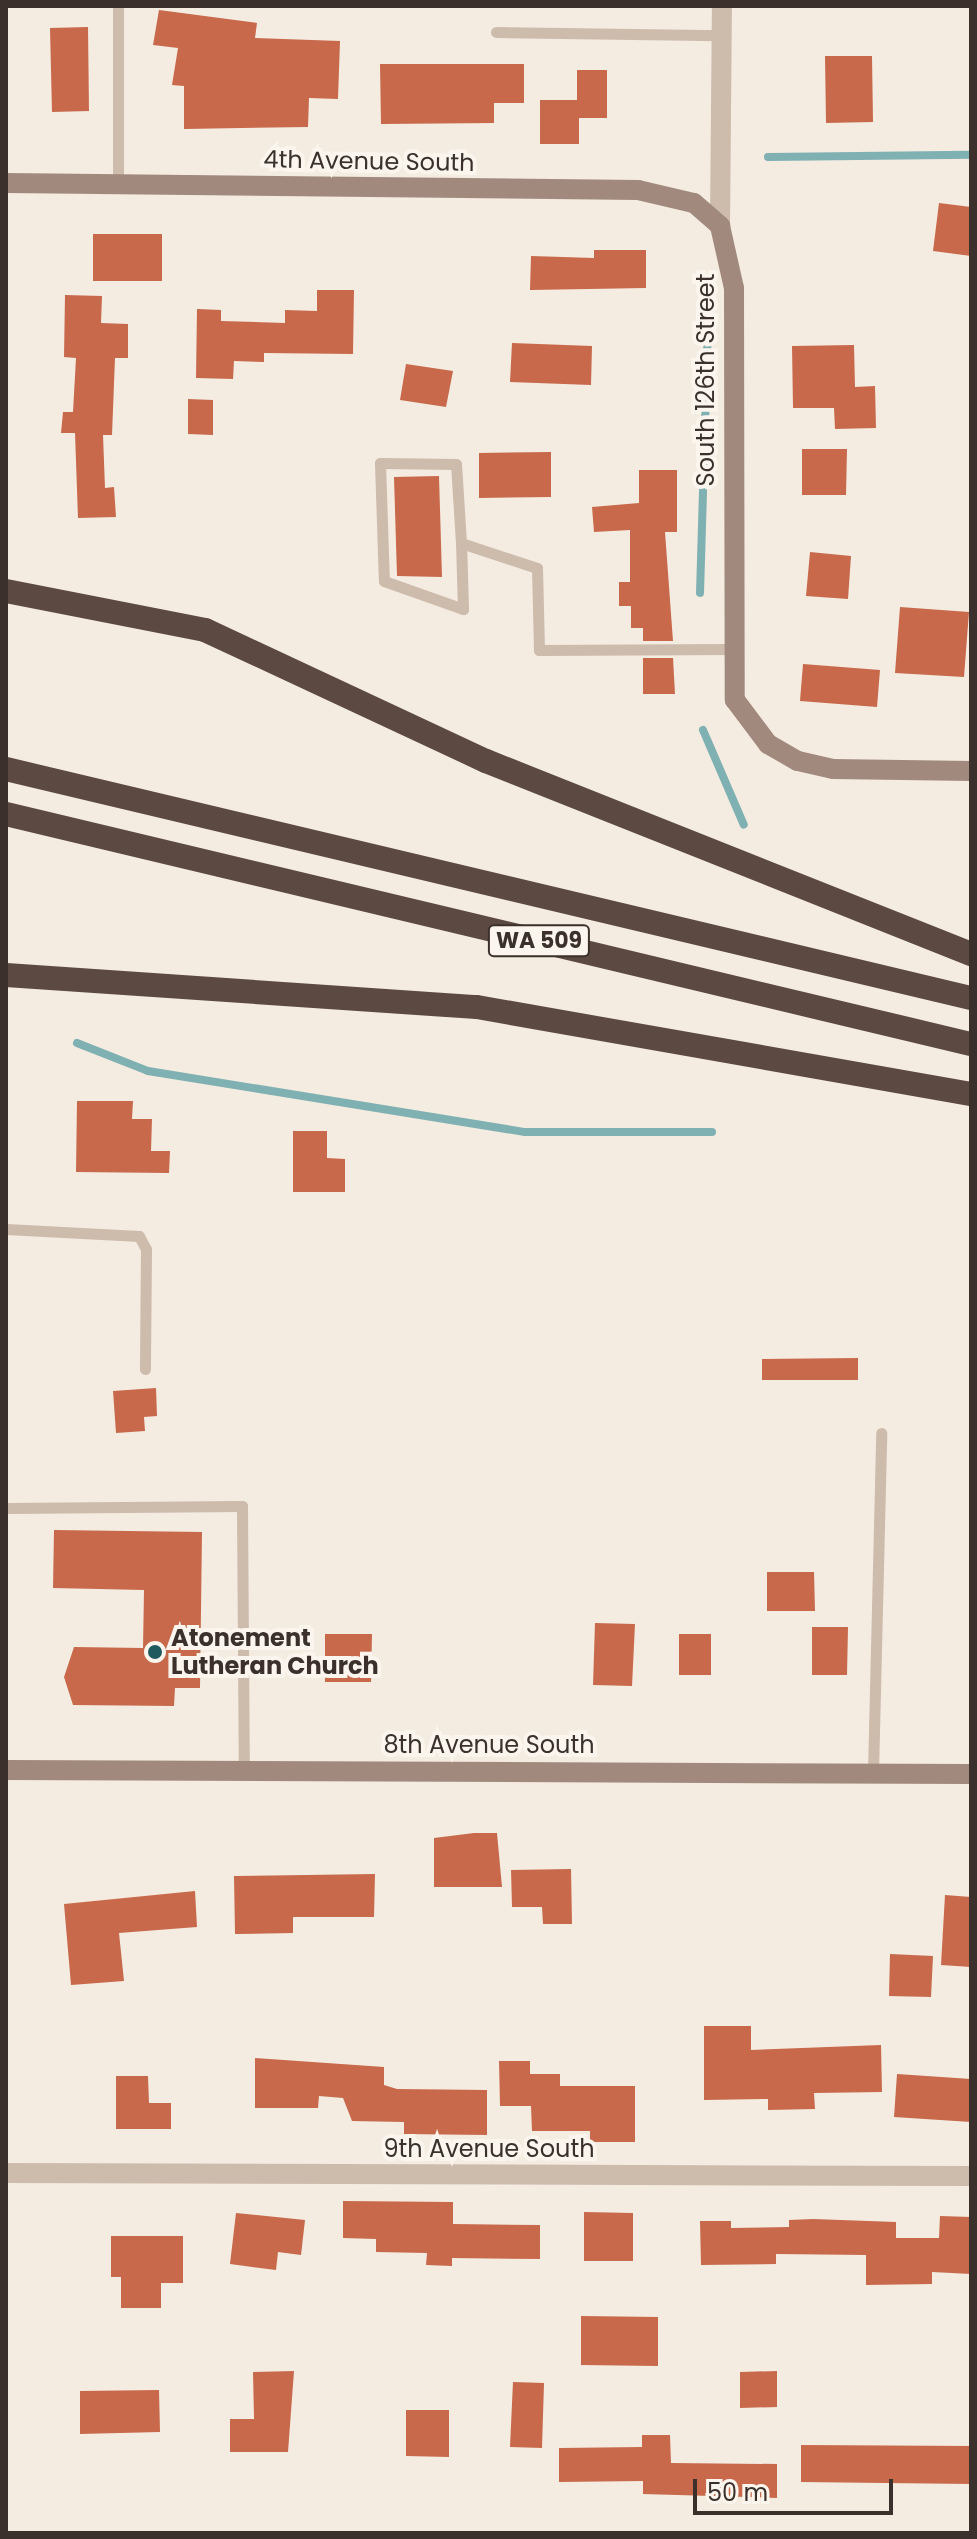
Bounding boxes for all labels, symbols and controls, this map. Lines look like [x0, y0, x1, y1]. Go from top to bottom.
street label: 4th Avenue South [263, 145, 475, 177]
street label: South 126th Street [692, 274, 720, 486]
road number: WA 509 [487, 923, 591, 959]
place label: Atonement Lutheran Church [171, 1624, 379, 1680]
marker: Atonement Lutheran Church [146, 1643, 164, 1661]
street label: 8th Avenue South [383, 1731, 595, 1759]
street label: 9th Avenue South [383, 2135, 595, 2163]
scale bar [697, 2463, 897, 2513]
text: 50 m [707, 2476, 768, 2509]

